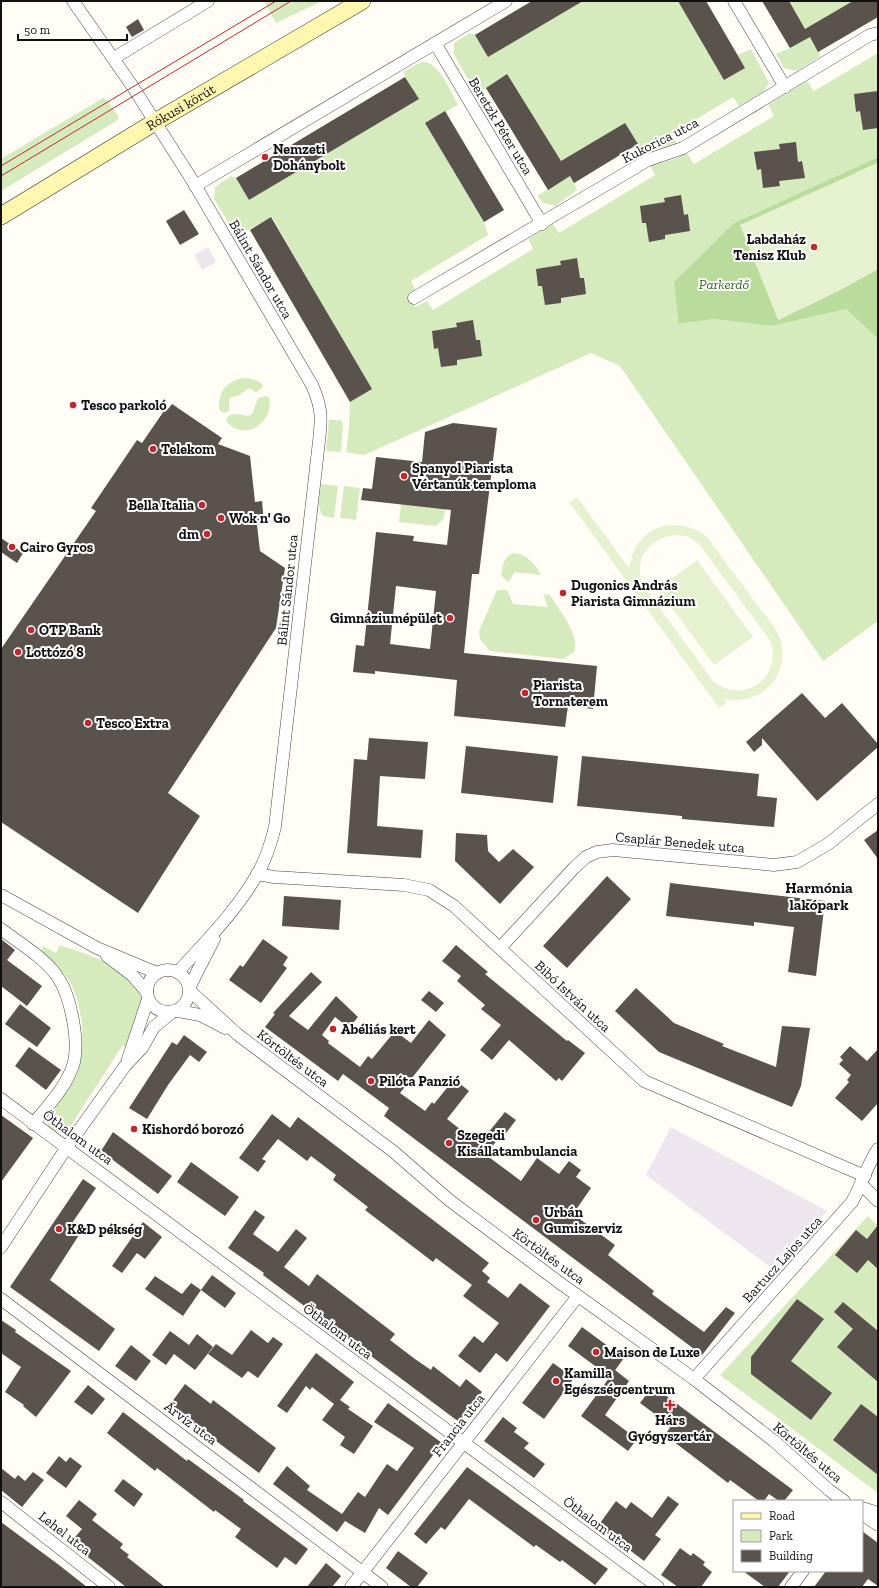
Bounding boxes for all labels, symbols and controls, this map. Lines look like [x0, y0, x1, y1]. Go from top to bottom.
scale bar [18, 16, 127, 42]
text: 50 m [24, 23, 51, 37]
street label: Beretzk Péter utca [465, 74, 537, 178]
street label: Rókusi körút [143, 80, 219, 134]
street label: Kukorica utca [619, 114, 701, 167]
place label: Nemzeti Dohánybolt [273, 141, 346, 174]
marker: Nemzeti Dohánybolt [260, 152, 270, 162]
street label: Bálint Sándor utca [225, 217, 296, 322]
place label: Labdaház Tenisz Klub [733, 231, 806, 264]
marker: Labdaház Tenisz Klub [809, 242, 819, 252]
park label: Parkerdő [699, 276, 749, 293]
place label: Tesco parkoló [81, 397, 167, 414]
marker: Tesco parkoló [68, 400, 78, 410]
place label: Telekom [161, 441, 215, 458]
marker: Telekom [148, 444, 158, 454]
place label: Spanyol Piarista Vértanúk temploma [412, 460, 536, 493]
marker: Spanyol Piarista Vértanúk temploma [399, 471, 409, 481]
place label: Bella Italia [128, 497, 194, 514]
marker: Bella Italia [197, 500, 207, 510]
place label: Wok n' Go [229, 510, 291, 527]
marker: Wok n' Go [216, 513, 226, 523]
place label: dm [179, 526, 200, 543]
marker: dm [202, 529, 212, 539]
street label: Bálint Sándor utca [273, 533, 302, 646]
place label: Cairo Gyros [20, 539, 94, 556]
marker: Cairo Gyros [7, 542, 17, 552]
place label: Dugonics András Piarista Gimnázium [571, 577, 696, 610]
marker: Dugonics András Piarista Gimnázium [558, 588, 568, 598]
place label: Gimnáziumépület [330, 610, 442, 627]
marker: Gimnáziumépület [445, 613, 455, 623]
place label: OTP Bank [39, 622, 101, 639]
marker: OTP Bank [26, 625, 36, 635]
place label: Lottózó 8 [26, 644, 84, 661]
marker: Lottózó 8 [13, 647, 23, 657]
place label: Piarista Tornaterem [533, 677, 609, 710]
marker: Piarista Tornaterem [520, 688, 530, 698]
place label: Tesco Extra [96, 715, 169, 732]
marker: Tesco Extra [83, 718, 93, 728]
street label: Csaplár Benedek utca [615, 828, 745, 857]
district label: Harmónia lakópark [785, 879, 853, 914]
street label: Bibó István utca [531, 957, 614, 1036]
place label: Abéliás kert [341, 1021, 416, 1038]
marker: Abéliás kert [328, 1024, 338, 1034]
street label: Körtöltés utca [254, 1026, 332, 1091]
place label: Pilóta Panzió [379, 1073, 461, 1090]
marker: Pilóta Panzió [366, 1076, 376, 1086]
street label: Öthalom utca [39, 1106, 116, 1169]
place label: Kishordó borozó [142, 1121, 245, 1138]
marker: Kishordó borozó [129, 1124, 139, 1134]
place label: Szegedi Kisállatambulancia [457, 1127, 577, 1160]
marker: Szegedi Kisállatambulancia [444, 1138, 454, 1148]
place label: Urbán Gumiszerviz [544, 1204, 623, 1237]
street label: Bartucz Lajos utca [739, 1212, 826, 1306]
marker: Urbán Gumiszerviz [531, 1215, 541, 1225]
place label: K&D pékség [67, 1221, 142, 1238]
marker: K&D pékség [54, 1224, 64, 1234]
street label: Körtöltés utca [509, 1224, 588, 1288]
street label: Öthalom utca [300, 1300, 376, 1363]
place label: Maison de Luxe [604, 1344, 700, 1361]
marker: Maison de Luxe [591, 1347, 601, 1357]
place label: Kamilla Egészségcentrum [564, 1365, 676, 1398]
marker: Kamilla Egészségcentrum [551, 1376, 561, 1386]
street label: Francia utca [429, 1390, 488, 1460]
street label: Árvíz utca [161, 1398, 221, 1449]
marker: Hárs Gyógyszertár [665, 1400, 675, 1410]
place label: Hárs Gyógyszertár [628, 1412, 712, 1445]
street label: Körtöltés utca [770, 1418, 846, 1486]
street label: Öthalom utca [560, 1493, 636, 1556]
legend [733, 1500, 863, 1572]
street label: Lehel utca [35, 1508, 94, 1559]
text: Road [769, 1509, 795, 1523]
text: Park [769, 1529, 794, 1543]
text: Building [769, 1549, 813, 1563]

